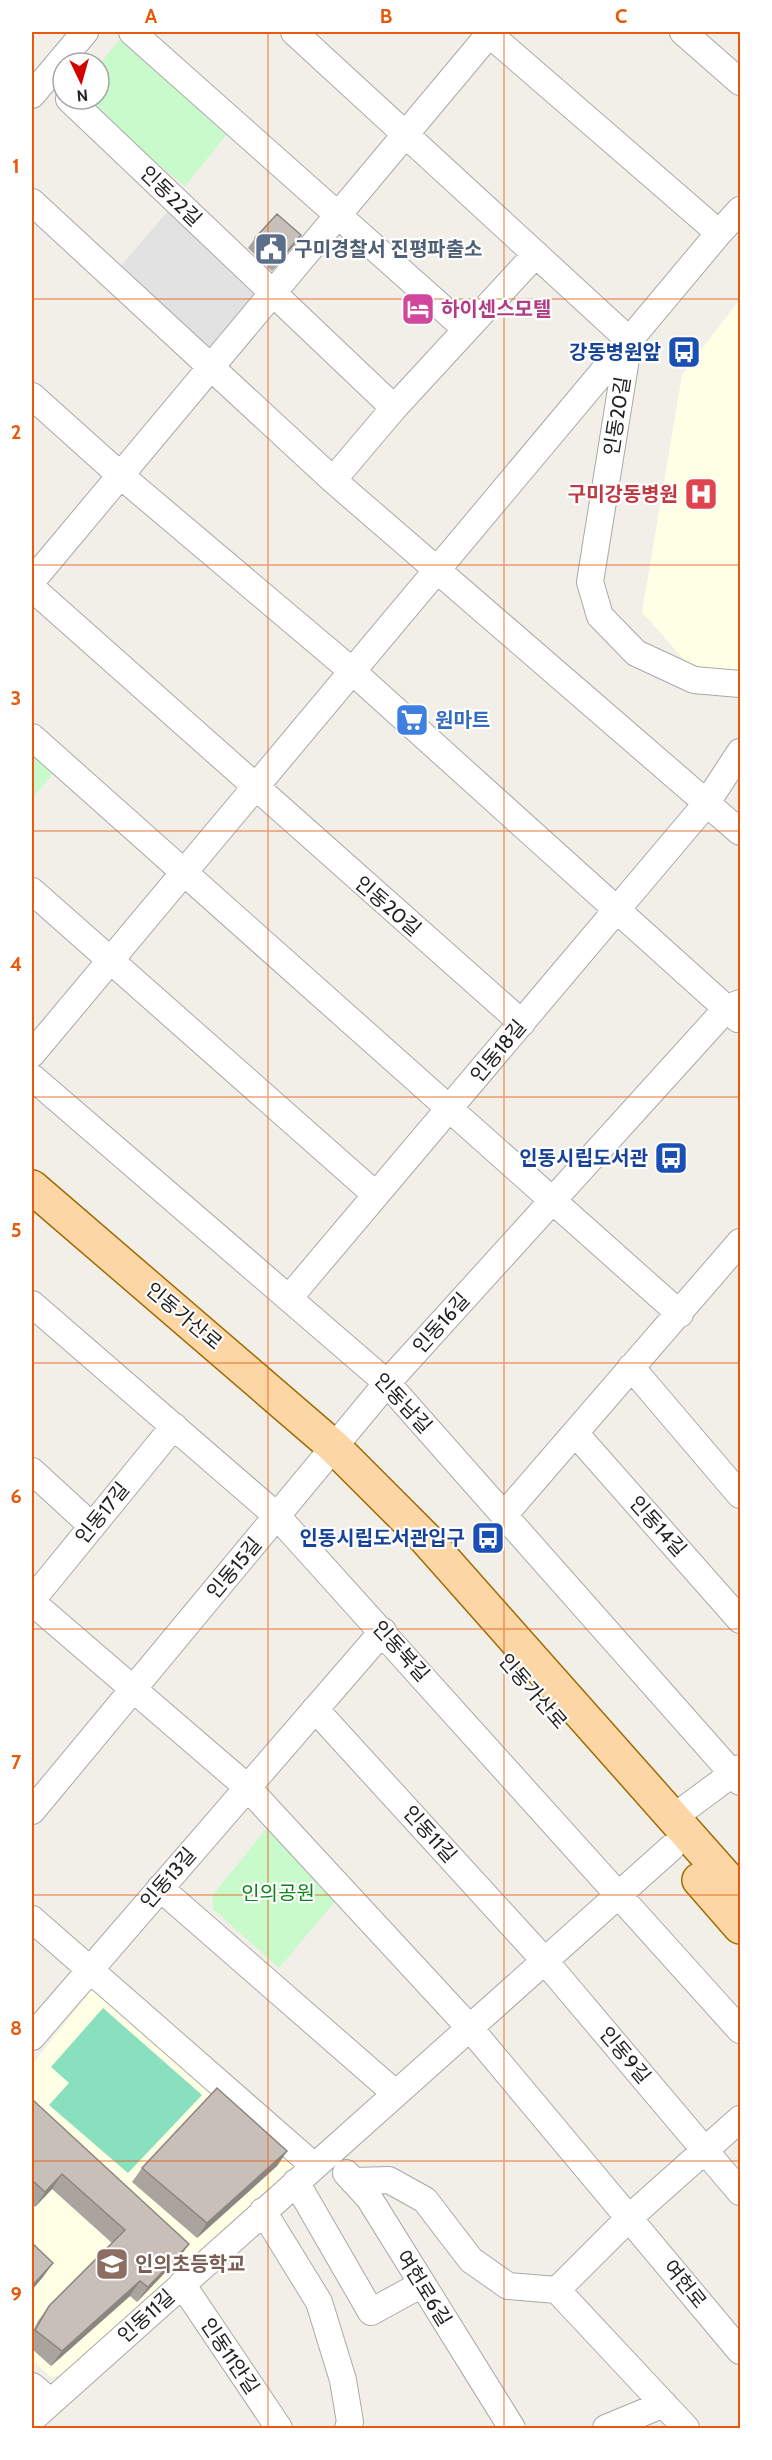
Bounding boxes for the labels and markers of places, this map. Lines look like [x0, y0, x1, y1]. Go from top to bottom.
public building icon: 구미경찰서 진평파출소 [253, 231, 289, 267]
place label: 구미경찰서 진평파출소 [294, 237, 483, 261]
hotel icon: 하이센스모텔 [400, 291, 436, 327]
place label: 하이센스모텔 [441, 297, 551, 321]
bus stop icon: 강동병원앞 [666, 334, 702, 370]
place label: 강동병원앞 [569, 340, 662, 364]
hospital icon: 구미강동병원 [683, 476, 719, 512]
place label: 구미강동병원 [568, 482, 678, 506]
supermarket icon: 원마트 [394, 702, 430, 738]
place label: 원마트 [435, 708, 490, 732]
bus stop icon: 인동시립도서관 [653, 1140, 689, 1176]
place label: 인동시립도서관 [519, 1146, 649, 1170]
bus stop icon: 인동시립도서관입구 [470, 1520, 506, 1556]
place label: 인동시립도서관입구 [299, 1526, 465, 1550]
school or university icon: 인의초등학교 [94, 2246, 130, 2282]
place label: 인의초등학교 [135, 2252, 245, 2276]

